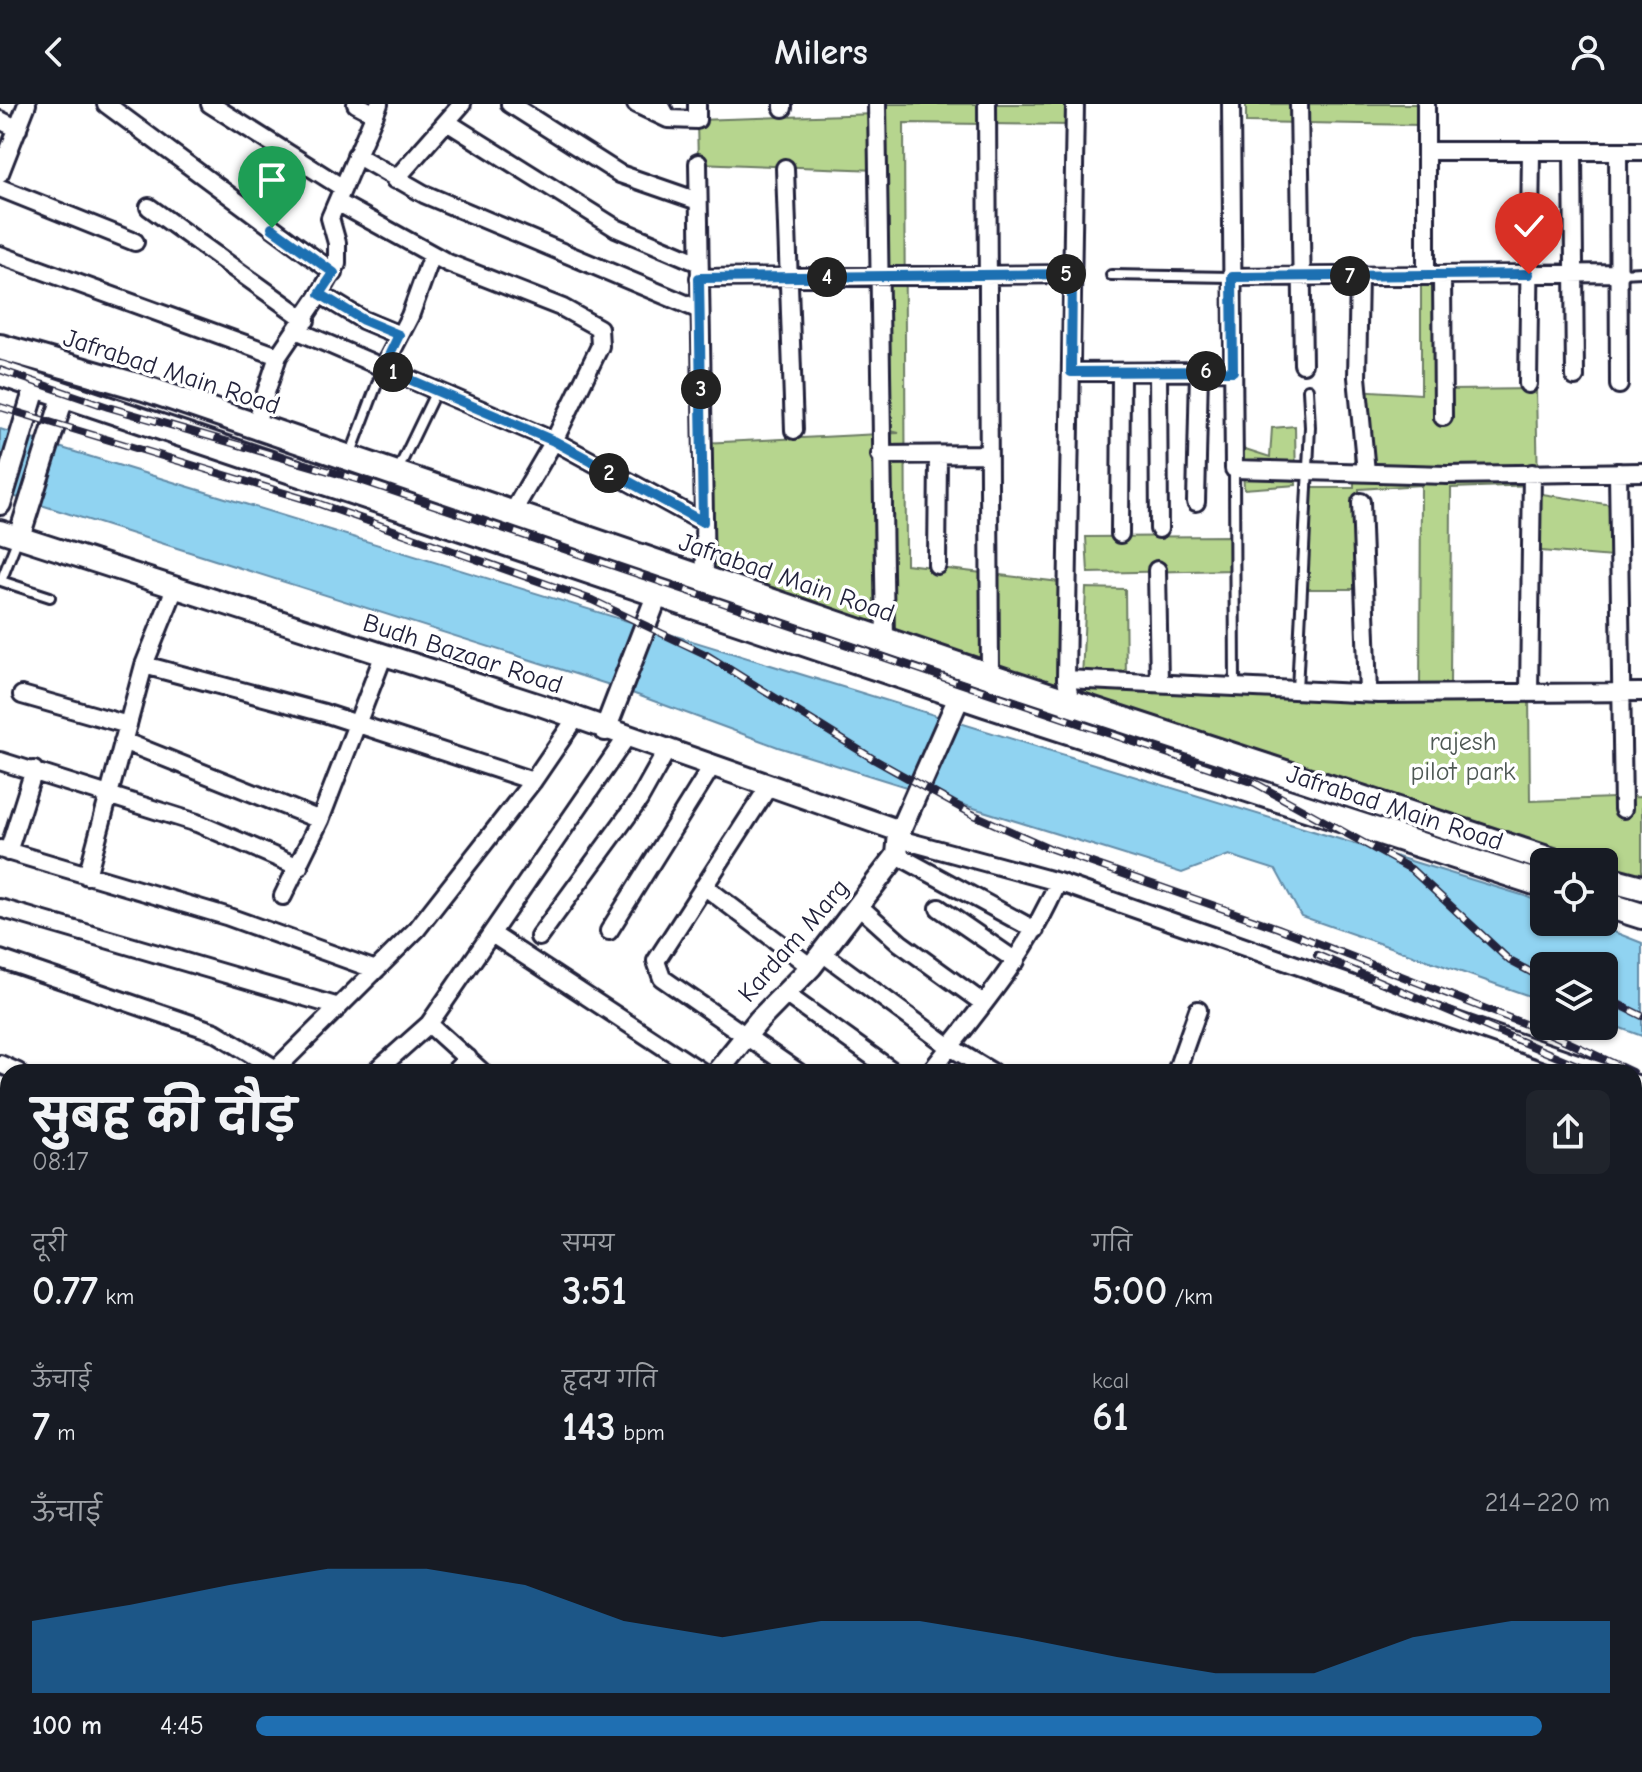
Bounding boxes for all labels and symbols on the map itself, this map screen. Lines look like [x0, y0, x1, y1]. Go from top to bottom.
pin [238, 146, 306, 228]
pin [1495, 192, 1563, 274]
pin: 5 [1046, 254, 1086, 294]
pin: 7 [1330, 256, 1370, 296]
pin: 4 [807, 257, 847, 297]
street label: Jafrabad Main Road [60, 323, 284, 421]
pin: 6 [1186, 351, 1226, 391]
pin: 1 [373, 352, 413, 392]
pin: 3 [681, 369, 721, 409]
pin: 2 [589, 453, 629, 493]
street label: Jafrabad Main Road [675, 527, 898, 629]
street label: Budh Bazaar Road [359, 608, 566, 700]
park label: rajesh pilot park [1410, 727, 1516, 787]
street label: Jafrabad Main Road [1283, 759, 1507, 857]
street label: Kardam Marg [732, 873, 855, 1008]

